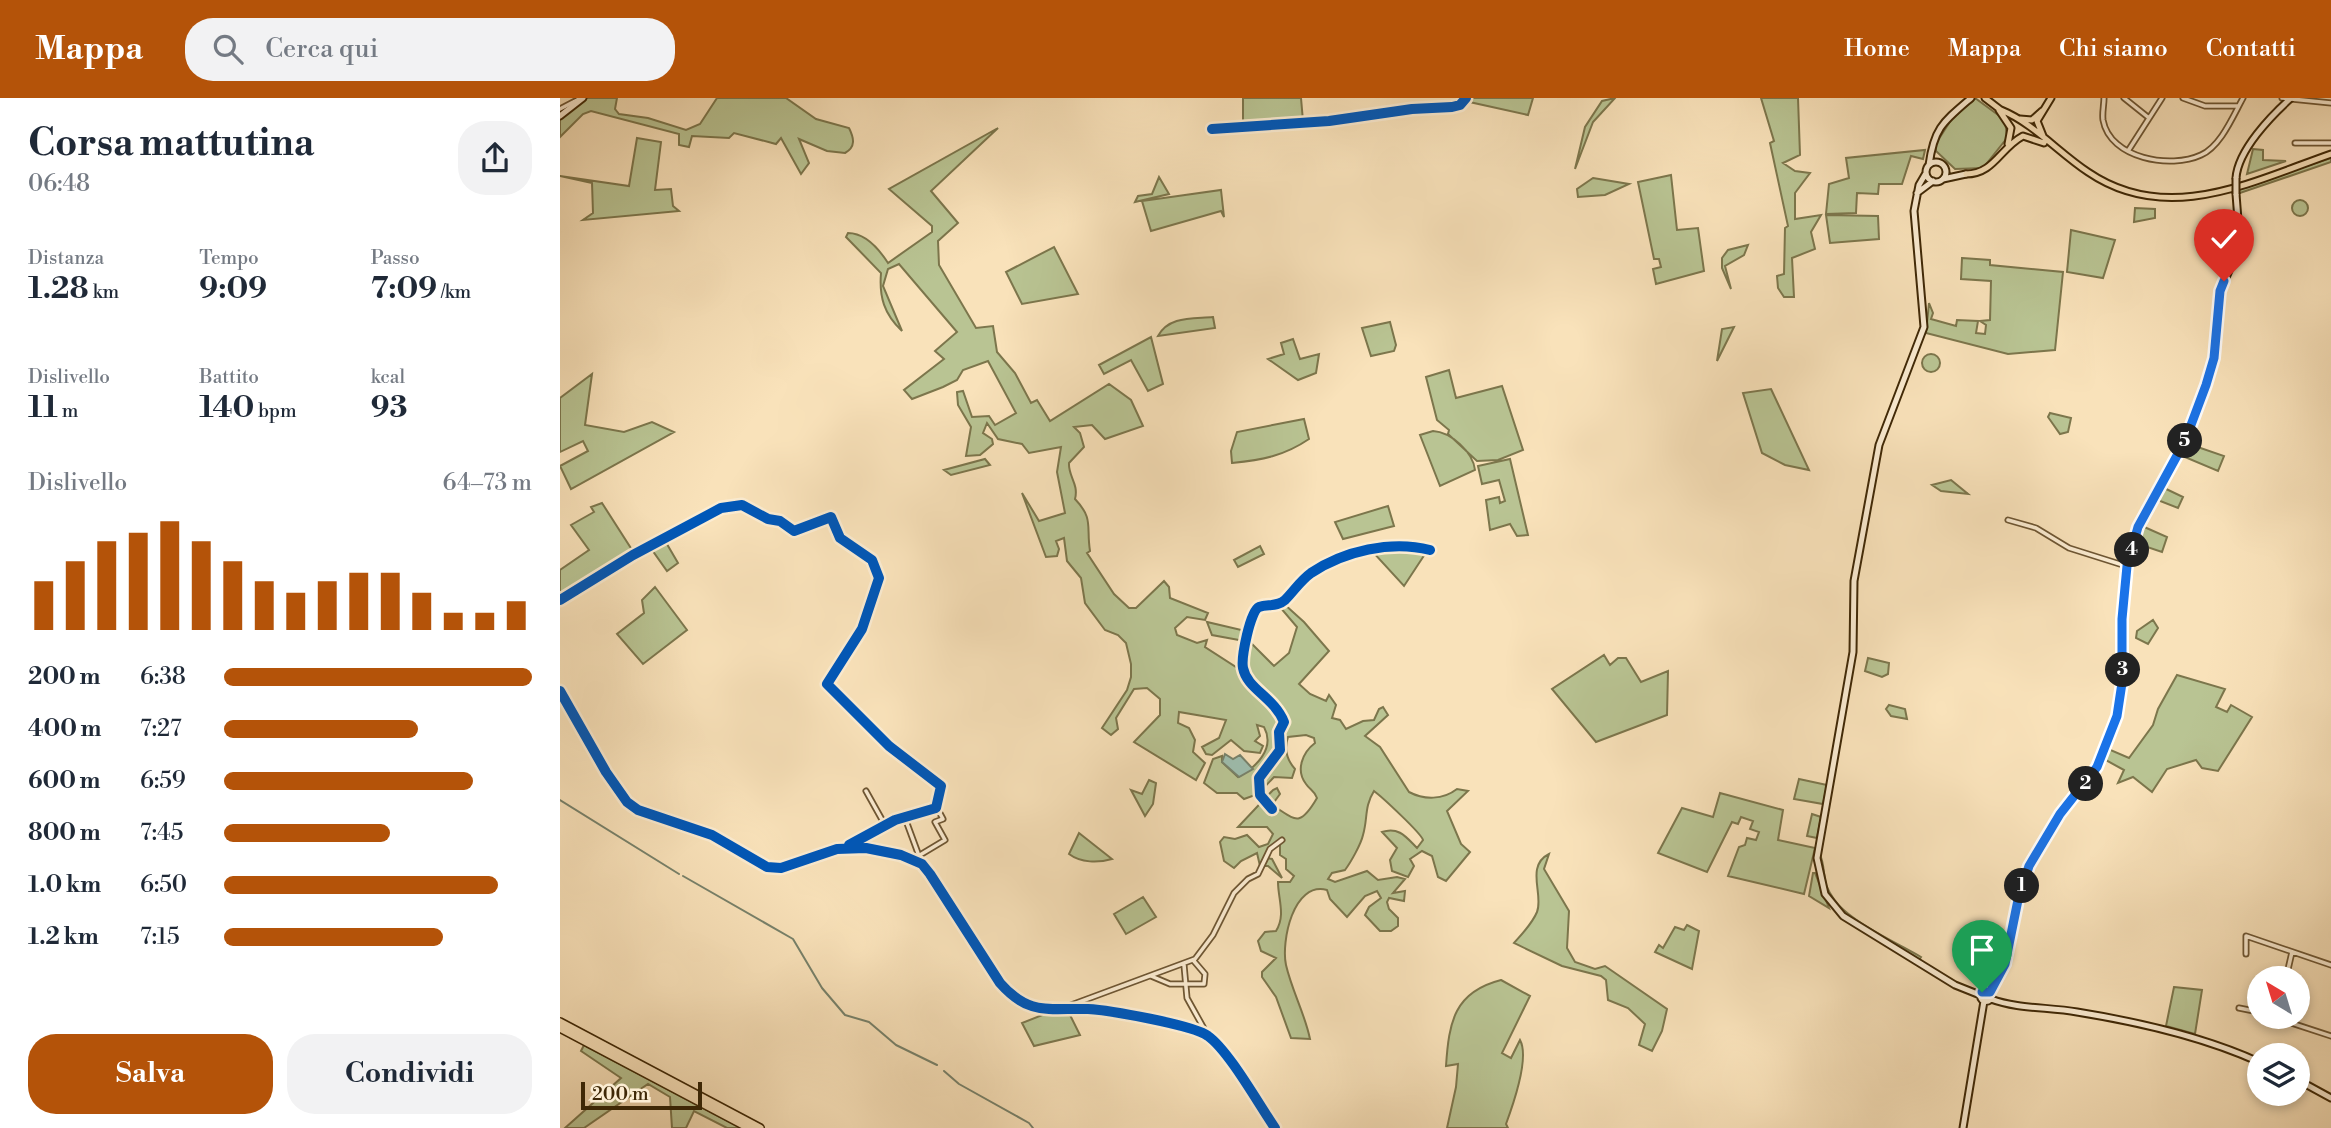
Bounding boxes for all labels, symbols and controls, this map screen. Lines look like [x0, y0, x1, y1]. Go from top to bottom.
search box [185, 18, 675, 81]
text: Mappa [35, 29, 143, 70]
icon: search [209, 30, 247, 68]
text: Cerca qui [265, 33, 378, 65]
text: Home [1844, 34, 1910, 64]
text: Mappa [1948, 34, 2021, 64]
text: Chi siamo [2059, 34, 2168, 64]
text: Contatti [2206, 34, 2296, 64]
text: Corsa mattutina [28, 120, 314, 167]
button: share [458, 121, 532, 195]
text: 06:48 [28, 170, 90, 198]
pin [2194, 209, 2254, 281]
icon: check [2205, 220, 2243, 258]
text: Distanza [28, 246, 104, 270]
text: Tempo [199, 246, 259, 270]
text: Passo [371, 246, 420, 270]
text: 1.28 [28, 270, 89, 308]
text: 9:09 [199, 270, 267, 308]
text: 7:09 [371, 270, 437, 308]
text: km [89, 280, 119, 304]
text: /km [437, 280, 471, 304]
text: Dislivello [28, 365, 110, 389]
text: Battito [199, 365, 259, 389]
text: kcal [371, 365, 405, 389]
text: 11 [28, 389, 58, 427]
text: 140 [199, 389, 254, 427]
text: 93 [371, 389, 408, 427]
text: m [58, 399, 78, 423]
text: bpm [254, 399, 297, 423]
pin: 5 [2168, 424, 2202, 458]
text: 5 [2179, 428, 2190, 452]
text: Dislivello [28, 469, 127, 497]
text: 64–73 m [443, 469, 532, 497]
pin: 4 [2114, 532, 2150, 568]
text: 4 [2125, 537, 2138, 561]
pin: 3 [2106, 652, 2140, 688]
text: 3 [2117, 657, 2128, 681]
text: 200 m [28, 663, 100, 691]
text: 6:38 [140, 663, 186, 691]
text: 400 m [28, 715, 101, 743]
text: 7:27 [140, 715, 182, 743]
pin: 2 [2068, 766, 2104, 802]
text: 600 m [28, 767, 101, 795]
text: 6:59 [140, 767, 186, 795]
text: 2 [2080, 771, 2091, 795]
text: 800 m [28, 819, 101, 847]
text: 7:45 [140, 819, 183, 847]
pin: 1 [2004, 868, 2040, 904]
text: 1.0 km [28, 871, 101, 899]
text: 6:50 [140, 871, 187, 899]
text: 1 [2017, 873, 2026, 897]
pin [1952, 920, 2012, 992]
text: 1.2 km [28, 923, 99, 951]
text: 7:15 [140, 923, 180, 951]
icon: arrive [1963, 931, 2001, 969]
north arrow [2247, 966, 2310, 1029]
map controls [2247, 966, 2310, 1106]
button: Salva [28, 1034, 273, 1114]
button: Condividi [287, 1034, 532, 1114]
button: layers [2247, 1043, 2310, 1106]
scale bar [581, 1079, 702, 1111]
text: 200 m [592, 1082, 649, 1106]

